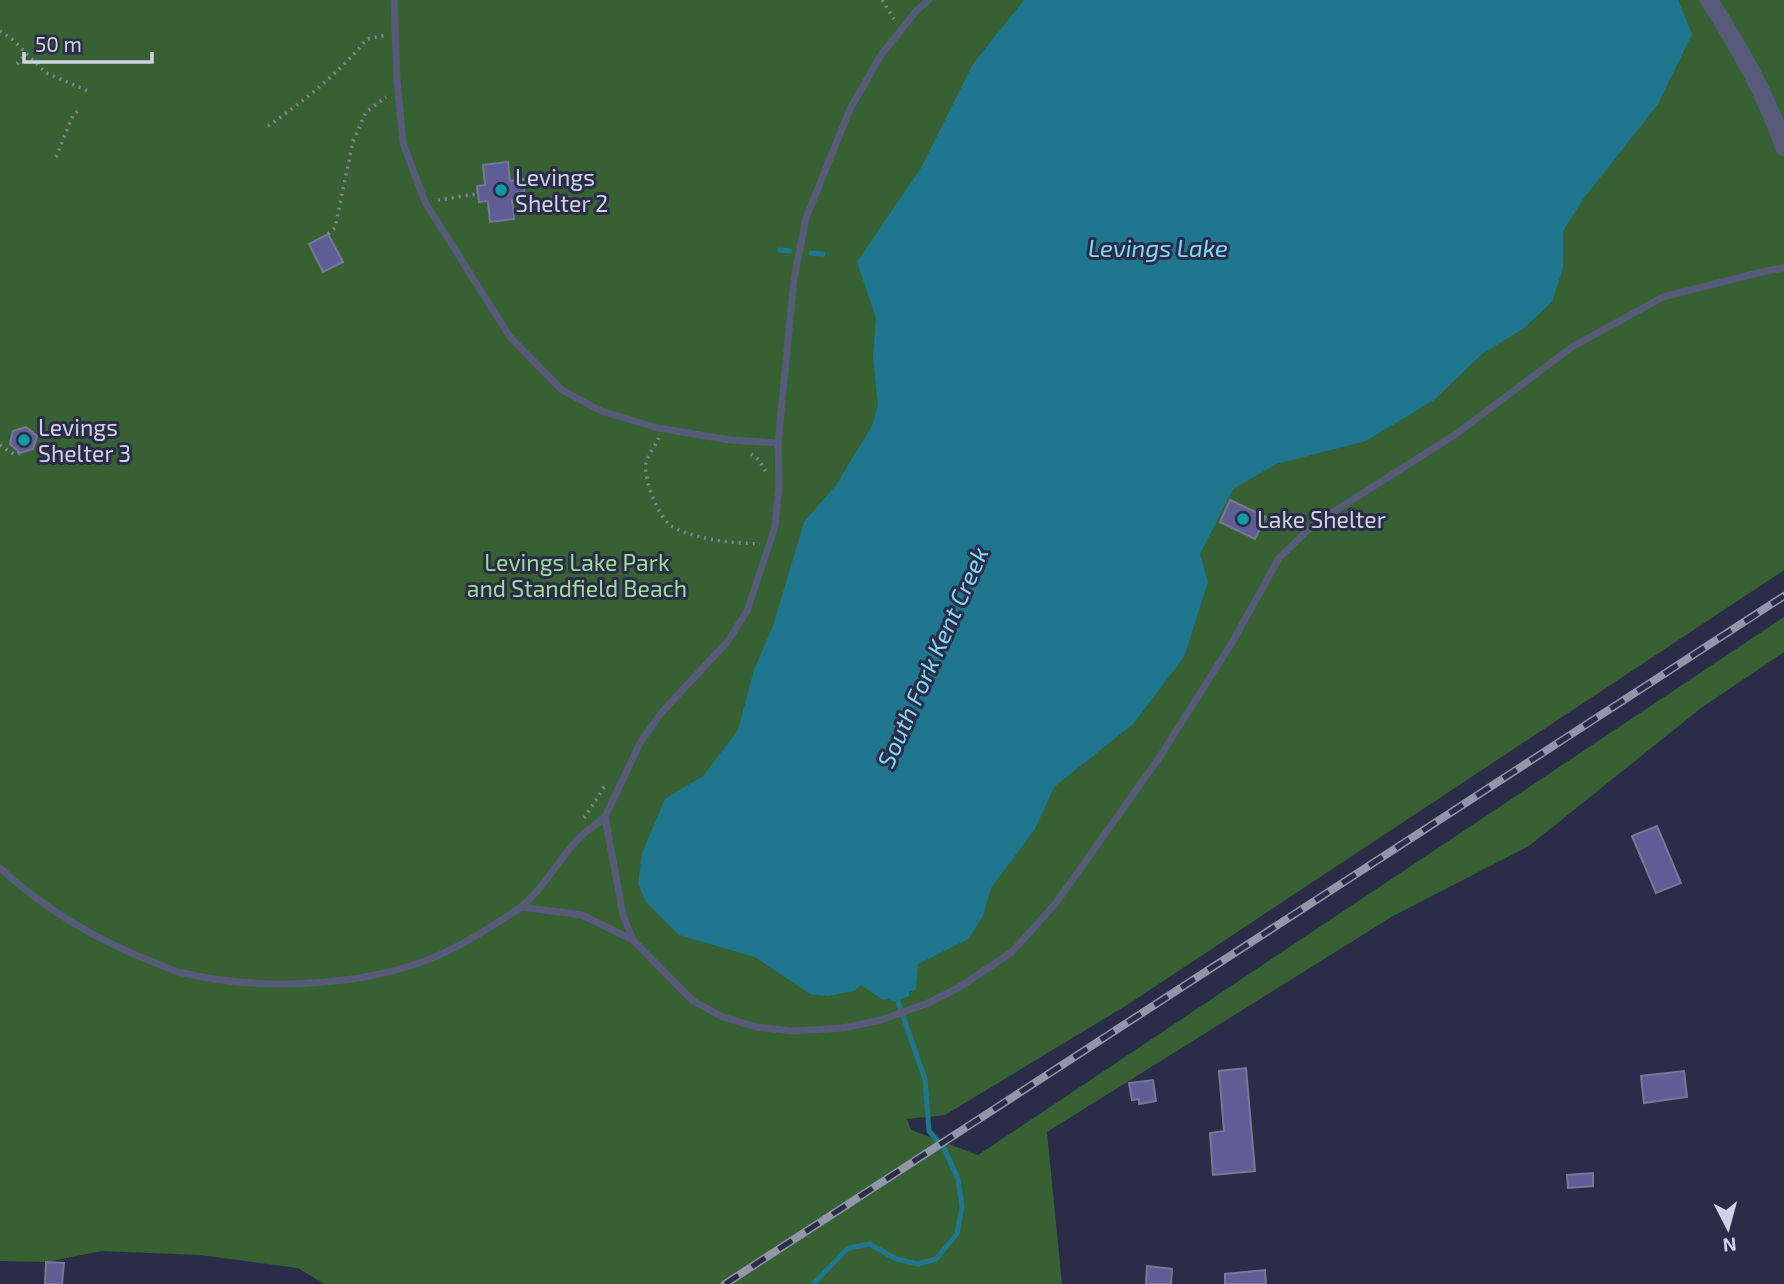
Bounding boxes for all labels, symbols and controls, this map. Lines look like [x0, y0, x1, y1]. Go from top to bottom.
scale bar [24, 21, 152, 65]
text: 50 m [35, 31, 82, 56]
place label: Levings Shelter 2 [515, 163, 608, 217]
marker: Levings Shelter 2 [493, 182, 509, 198]
water label: Levings Lake [1088, 233, 1228, 262]
place label: Levings Shelter 3 [38, 413, 131, 467]
marker: Levings Shelter 3 [16, 432, 32, 448]
place label: Lake Shelter [1257, 505, 1386, 533]
marker: Lake Shelter [1235, 511, 1251, 527]
water label: South Fork Kent Creek [870, 542, 994, 772]
park label: Levings Lake Park and Standfield Beach [467, 548, 687, 602]
north arrow [1693, 1193, 1763, 1263]
text: N [1722, 1233, 1738, 1258]

